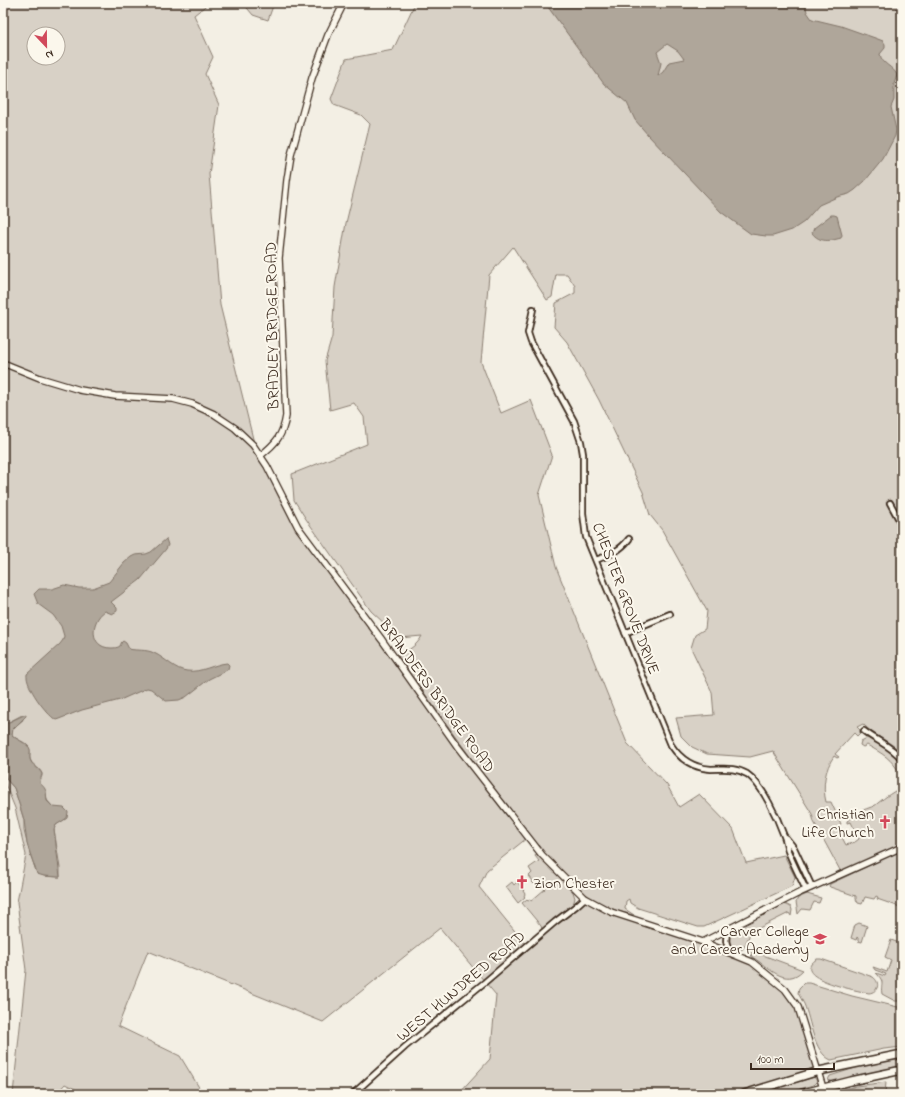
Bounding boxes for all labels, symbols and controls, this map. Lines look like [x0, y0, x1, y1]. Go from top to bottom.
north arrow [26, 26, 66, 66]
text: N [43, 46, 56, 63]
street label: BRADLEY BRIDGE ROAD [260, 242, 286, 411]
street label: CHESTER GROVE DRIVE [585, 519, 665, 678]
street label: BRANDERS BRIDGE ROAD [372, 614, 500, 778]
place label: Christian Life Church [801, 803, 874, 845]
church icon: Christian Life Church [877, 814, 893, 830]
place label: Zion Chester [533, 872, 614, 896]
church icon: Zion Chester [514, 874, 530, 890]
place label: Carver College and Career Academy [671, 920, 810, 962]
street label: WEST HUNDRED ROAD [392, 925, 531, 1048]
school or university icon: Carver College and Career Academy [812, 931, 828, 947]
scale bar [751, 1045, 834, 1071]
text: 100 m [757, 1051, 784, 1069]

